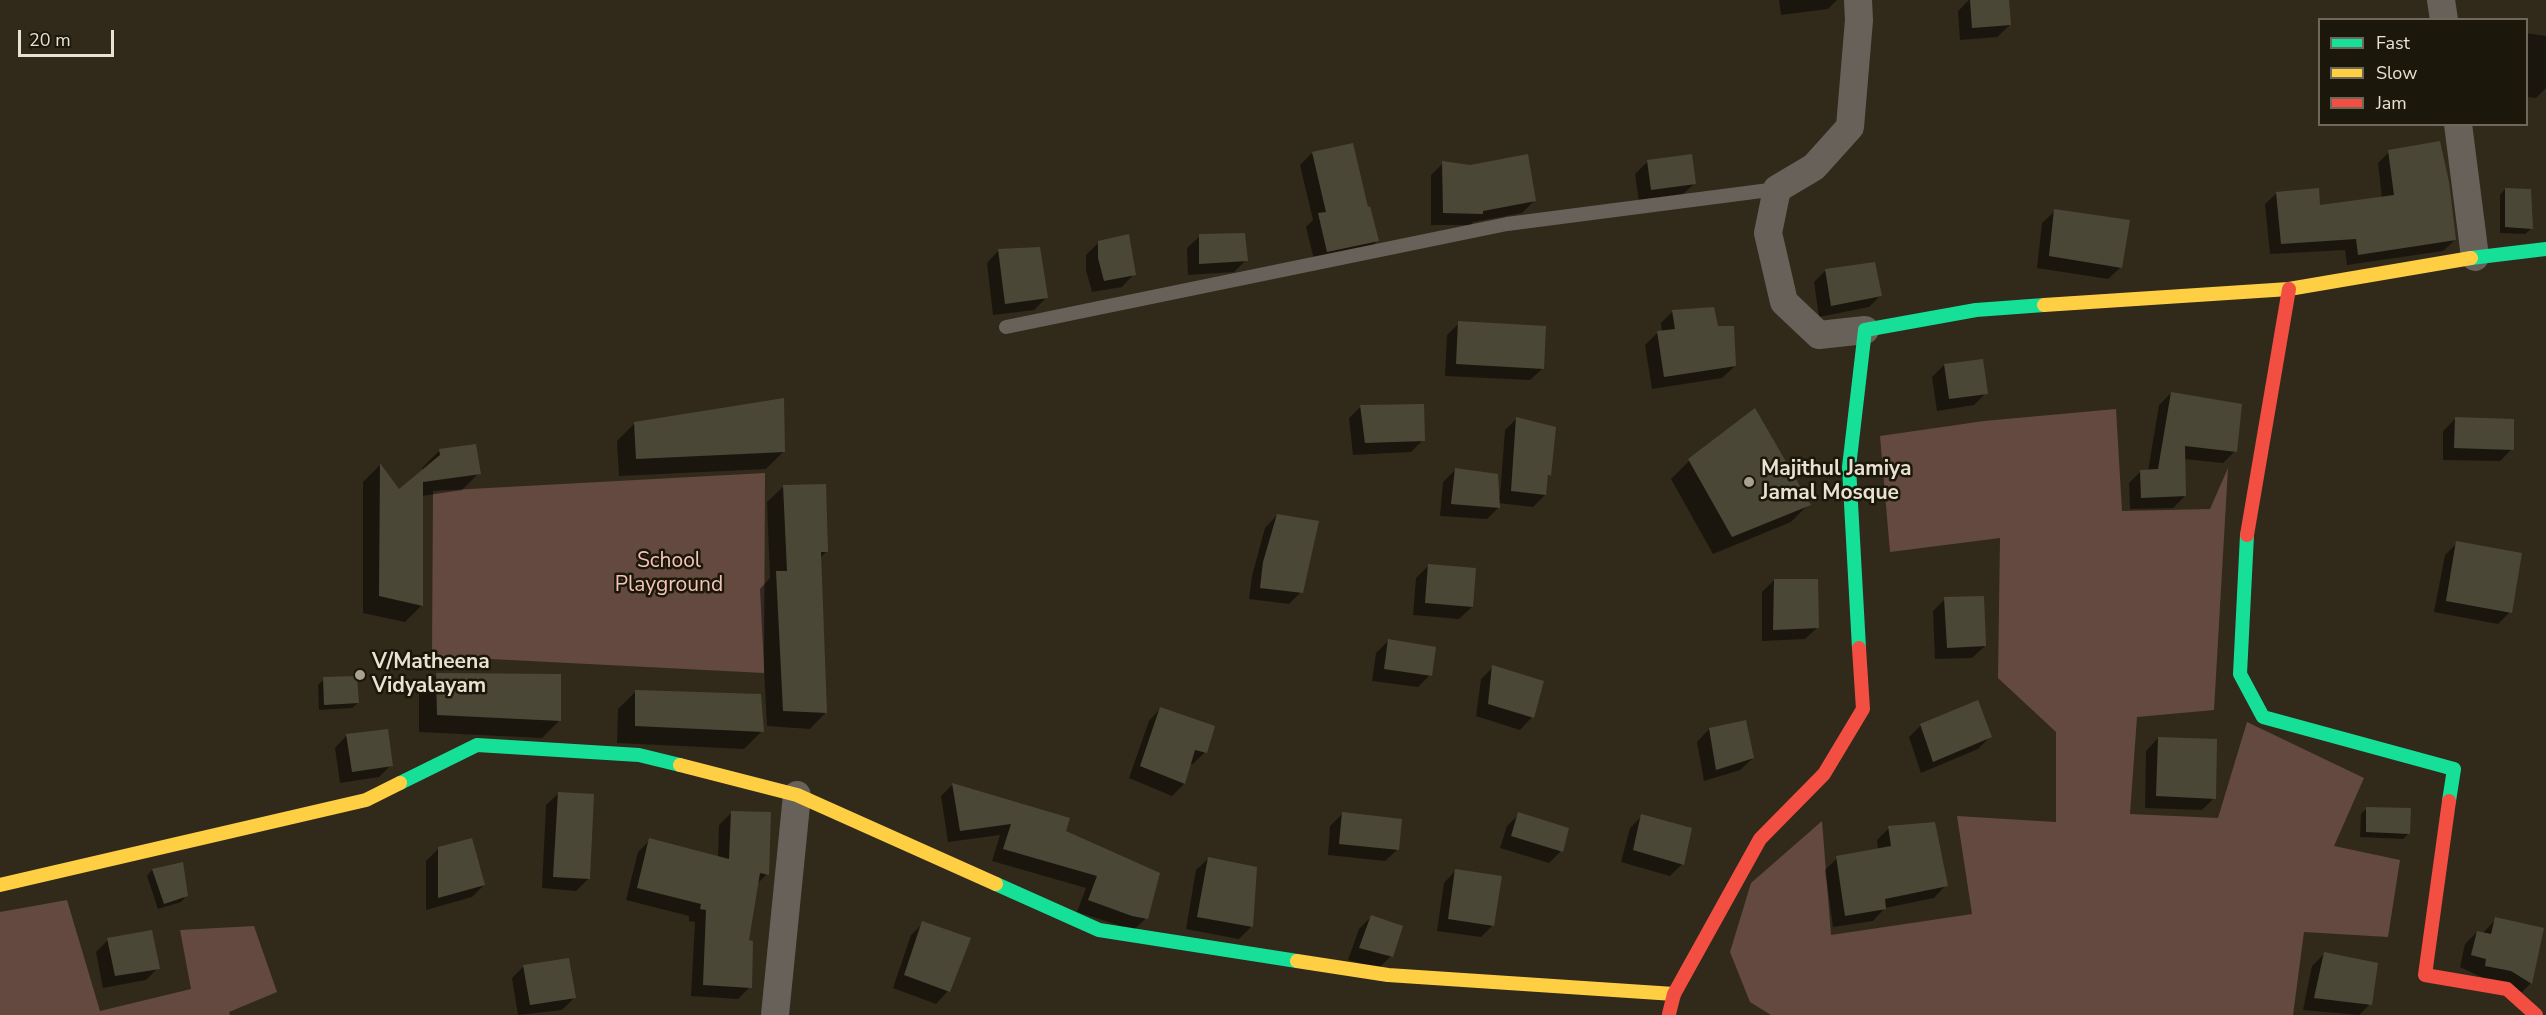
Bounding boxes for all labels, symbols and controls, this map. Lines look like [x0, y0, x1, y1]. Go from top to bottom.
scale bar [21, 18, 117, 56]
legend [2318, 18, 2528, 126]
text: 20 m [29, 28, 71, 52]
text: Fast [2376, 31, 2410, 55]
text: Slow [2376, 61, 2417, 85]
text: Jam [2376, 91, 2407, 115]
place label: Majithul Jamiya Jamal Mosque [1761, 457, 1911, 507]
marker: Majithul Jamiya Jamal Mosque [1742, 475, 1756, 489]
park label: School Playground [615, 549, 723, 599]
place label: V/Matheena Vidyalayam [372, 650, 490, 700]
marker: V/Matheena Vidyalayam [353, 668, 367, 682]

